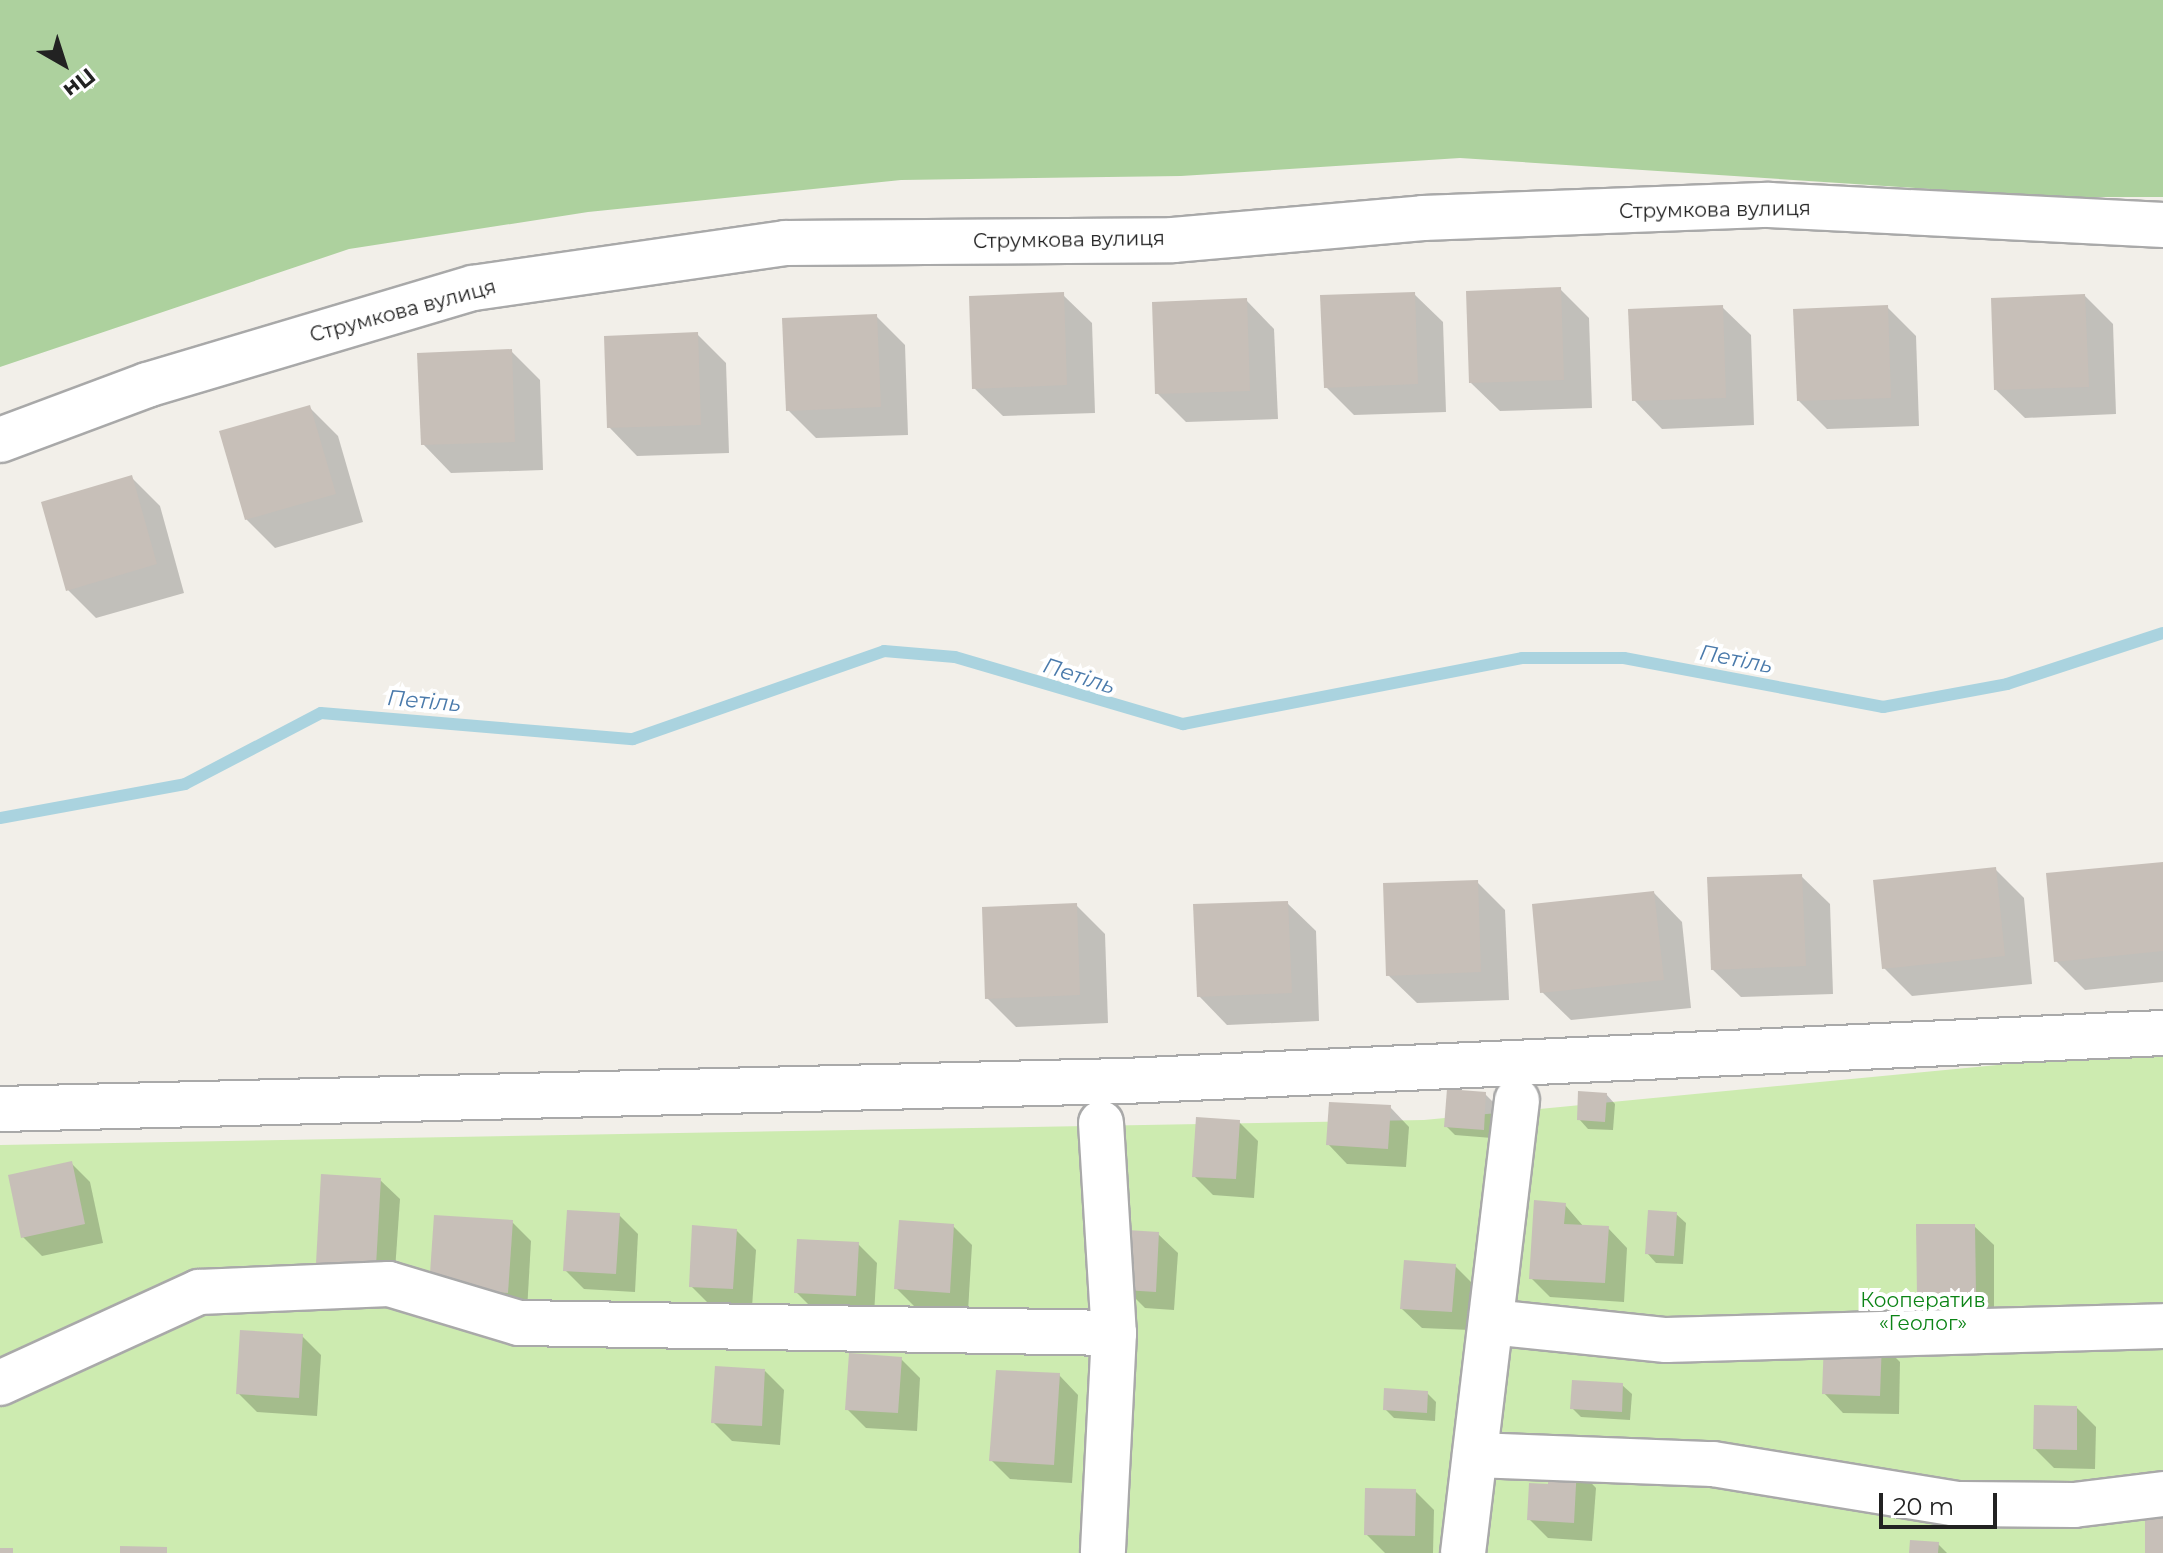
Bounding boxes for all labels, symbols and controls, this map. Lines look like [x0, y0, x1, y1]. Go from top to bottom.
north arrow [24, 24, 104, 104]
text: Пн [58, 62, 101, 104]
street label: Струмкова вулиця [1619, 196, 1811, 224]
street label: Струмкова вулиця [973, 226, 1165, 254]
street label: Струмкова вулиця [307, 275, 499, 347]
water label: Петіль [1697, 639, 1775, 679]
water label: Петіль [1040, 652, 1118, 700]
water label: Петіль [386, 685, 462, 717]
park label: Кооператив «Геолог» [1860, 1289, 1986, 1336]
scale bar [1883, 1477, 2001, 1527]
text: 20 m [1893, 1492, 1954, 1521]

